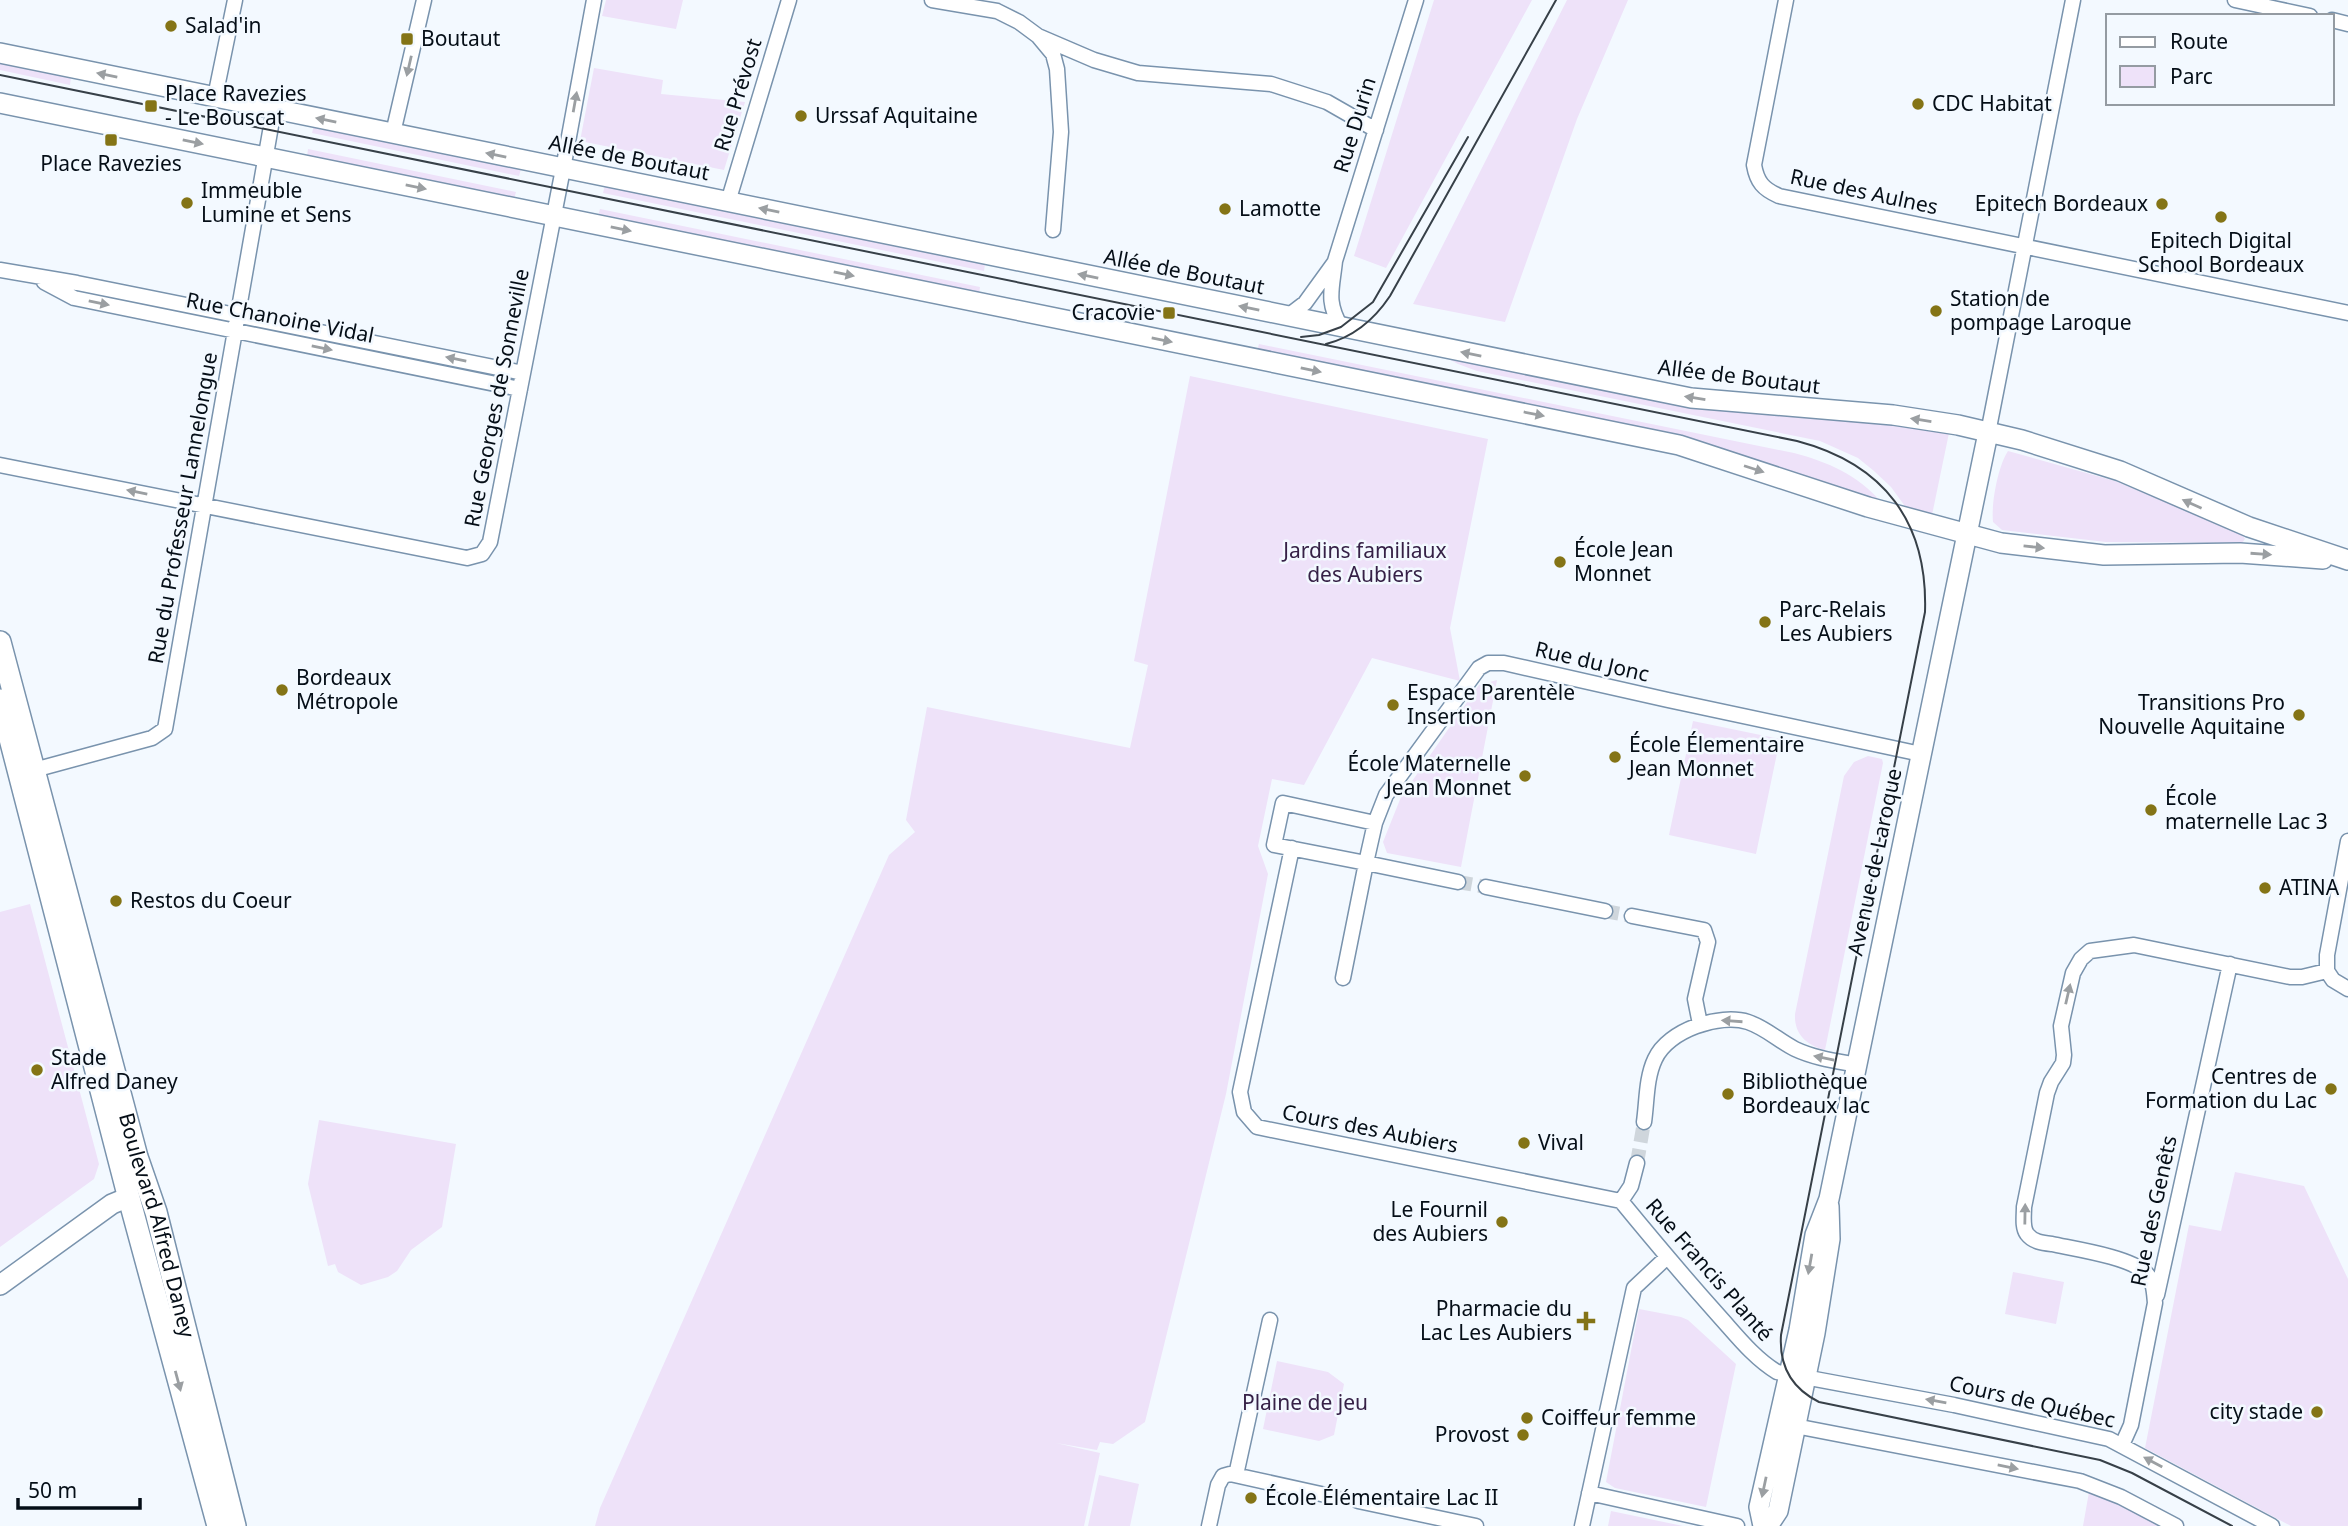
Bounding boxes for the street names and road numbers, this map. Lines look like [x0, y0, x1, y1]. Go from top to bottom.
street label: Rue Prévost [707, 34, 768, 155]
street label: Rue Durin [1326, 73, 1382, 176]
street label: Allée de Boutaut [547, 128, 712, 186]
street label: Rue des Aulnes [1788, 162, 1941, 220]
street label: Allée de Boutaut [1102, 242, 1267, 300]
street label: Rue Georges de Sonneville [457, 266, 535, 529]
street label: Rue Chanoine Vidal [184, 285, 377, 349]
street label: Rue du Professeur Lannelongue [141, 350, 223, 666]
street label: Allée de Boutaut [1657, 352, 1822, 400]
street label: Rue du Jonc [1532, 634, 1652, 688]
street label: Avenue de Laroque [1840, 766, 1908, 958]
street label: Cours des Aubiers [1280, 1097, 1461, 1159]
street label: Boulevard Alfred Daney [113, 1110, 202, 1341]
street label: Rue des Genêts [2123, 1133, 2183, 1289]
street label: Rue Francis Planté [1640, 1192, 1780, 1347]
street label: Cours de Québec [1947, 1368, 2118, 1434]

